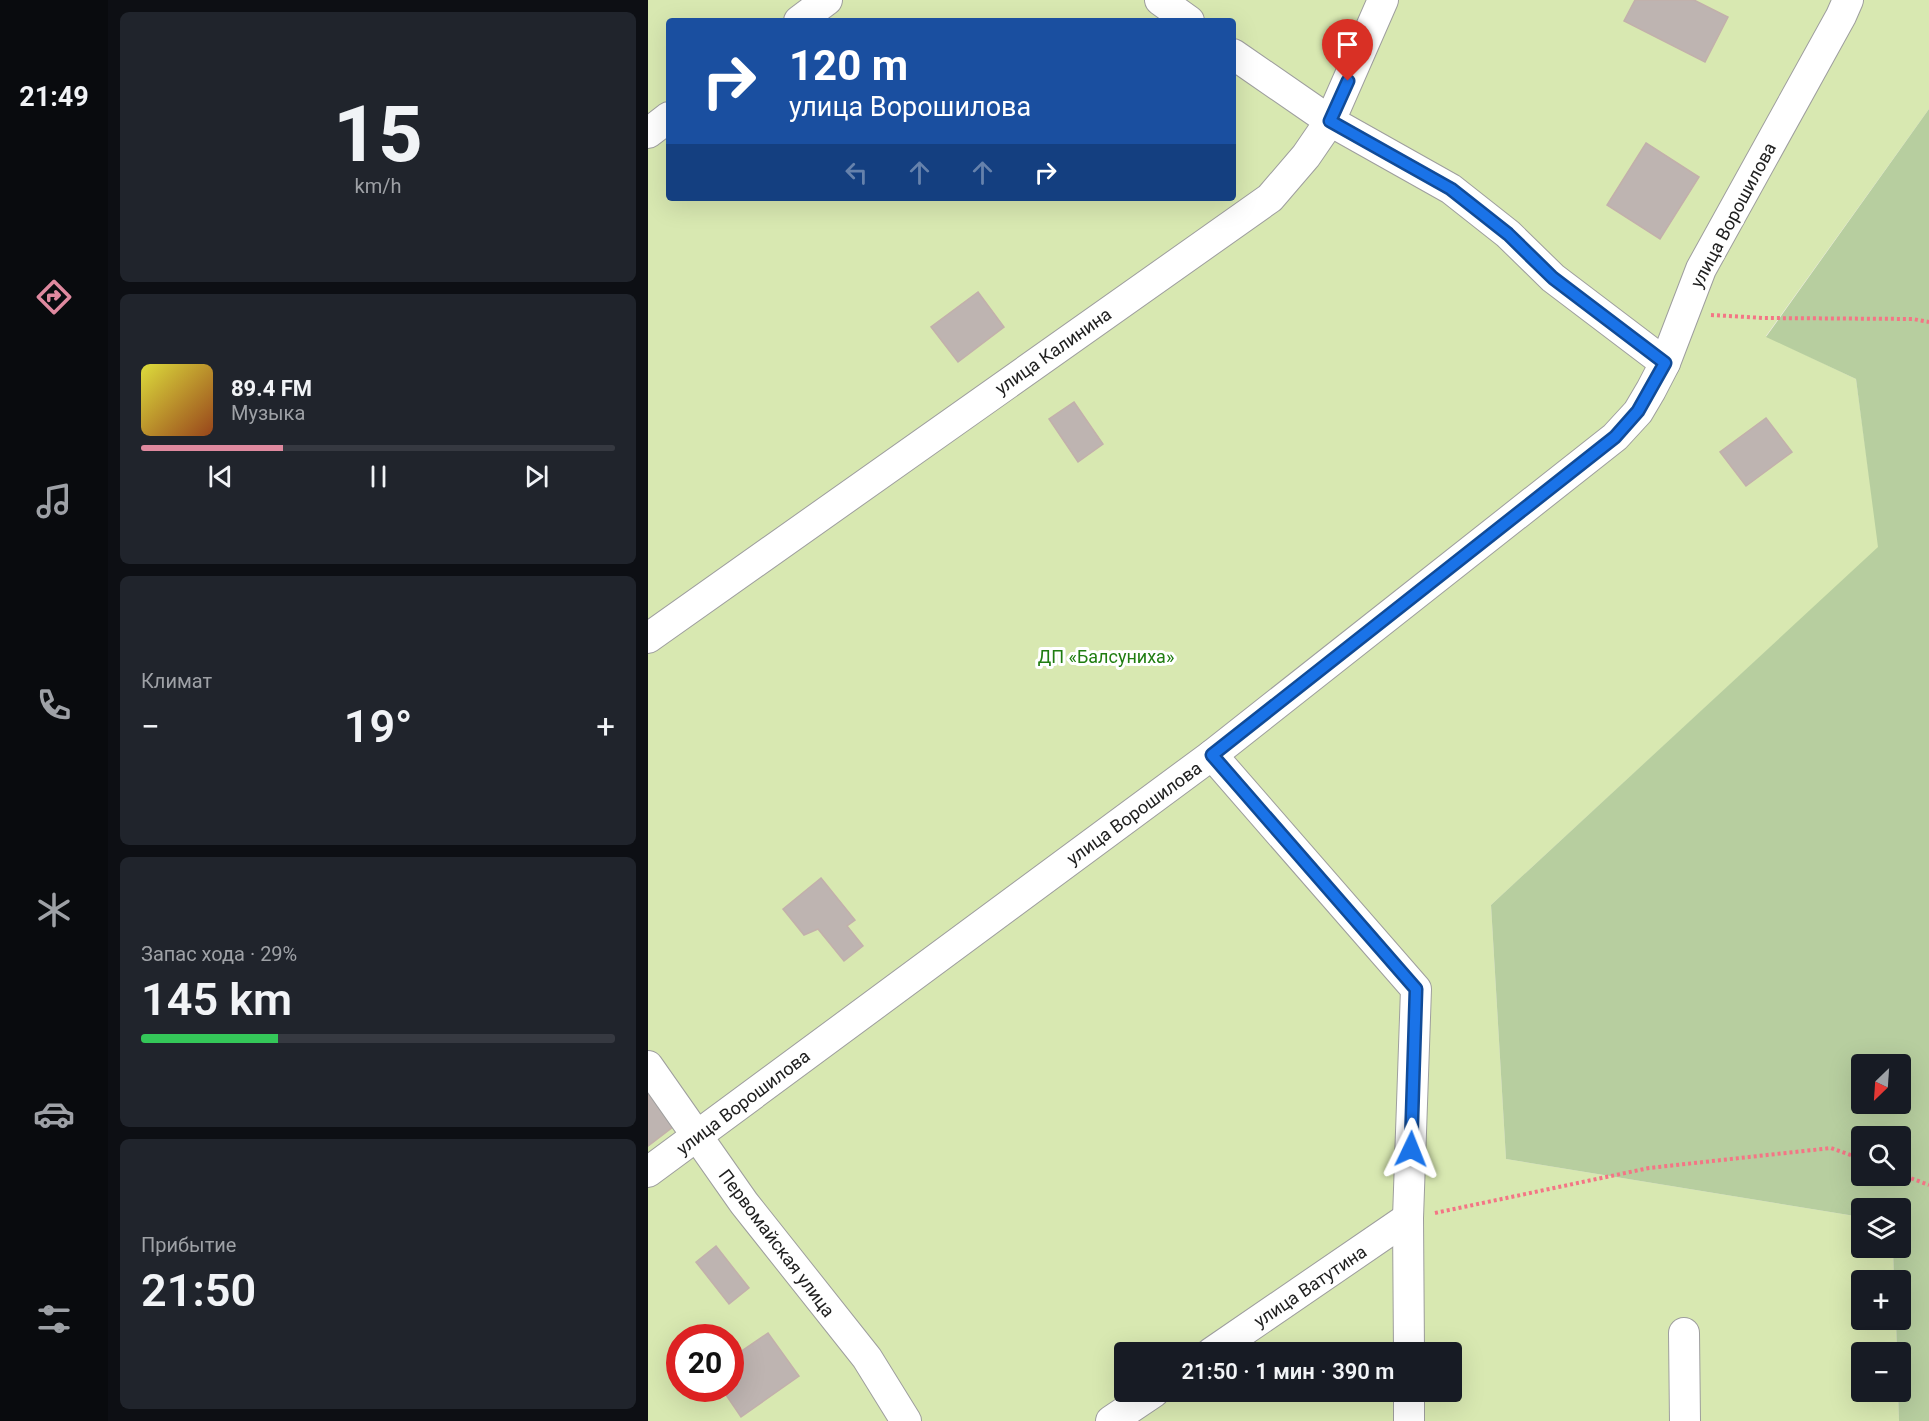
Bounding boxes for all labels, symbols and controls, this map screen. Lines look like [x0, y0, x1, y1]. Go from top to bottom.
pin [1322, 19, 1373, 81]
icon: arrive [1331, 28, 1364, 61]
text: 120 m [789, 41, 908, 90]
icon: right [690, 42, 768, 120]
text: 21:49 [19, 81, 89, 113]
text: 15 [333, 89, 423, 180]
text: улица Ворошилова [789, 91, 1031, 123]
street label: улица Ворошилова [1686, 139, 1780, 291]
icon: left [840, 156, 873, 189]
icon: ahead [903, 156, 936, 189]
icon: ahead [966, 156, 999, 189]
icon: right [1029, 156, 1062, 189]
text: km/h [355, 174, 401, 198]
icon: directions [33, 276, 75, 318]
street label: улица Калинина [991, 303, 1115, 399]
text: 89.4 FM [231, 376, 312, 401]
text: Музыка [231, 401, 305, 425]
icon: previous [204, 460, 237, 493]
icon: pause [362, 460, 395, 493]
icon: next [520, 460, 553, 493]
icon: music [33, 480, 75, 522]
park label: ДП «Балсуниха» [1038, 646, 1174, 667]
text: Климат [141, 669, 212, 693]
icon: phone [33, 684, 75, 726]
text: 19° [344, 700, 412, 753]
text: − [141, 707, 160, 746]
text: + [596, 707, 615, 746]
street label: улица Ворошилова [1063, 757, 1205, 869]
icon: climate [33, 889, 75, 931]
text: Запас хода · 29% [141, 942, 297, 966]
text: 145 km [141, 973, 292, 1026]
street label: улица Ворошилова [672, 1045, 814, 1159]
north arrow [1851, 1054, 1911, 1114]
map controls [1851, 1054, 1911, 1402]
icon: car [33, 1093, 75, 1135]
position arrow [1379, 1117, 1443, 1181]
button: search [1851, 1126, 1911, 1186]
street label: Первомайская улица [715, 1165, 839, 1321]
button: layers [1851, 1198, 1911, 1258]
text: Прибытие [141, 1233, 236, 1257]
street label: улица Ватутина [1250, 1241, 1370, 1331]
text: 21:50 [141, 1264, 256, 1317]
button: + [1851, 1270, 1911, 1330]
icon: filters [33, 1298, 75, 1340]
speed limit sign: 20 [666, 1324, 744, 1402]
button: − [1851, 1342, 1911, 1402]
text: 21:50 · 1 мин · 390 m [1182, 1359, 1394, 1384]

